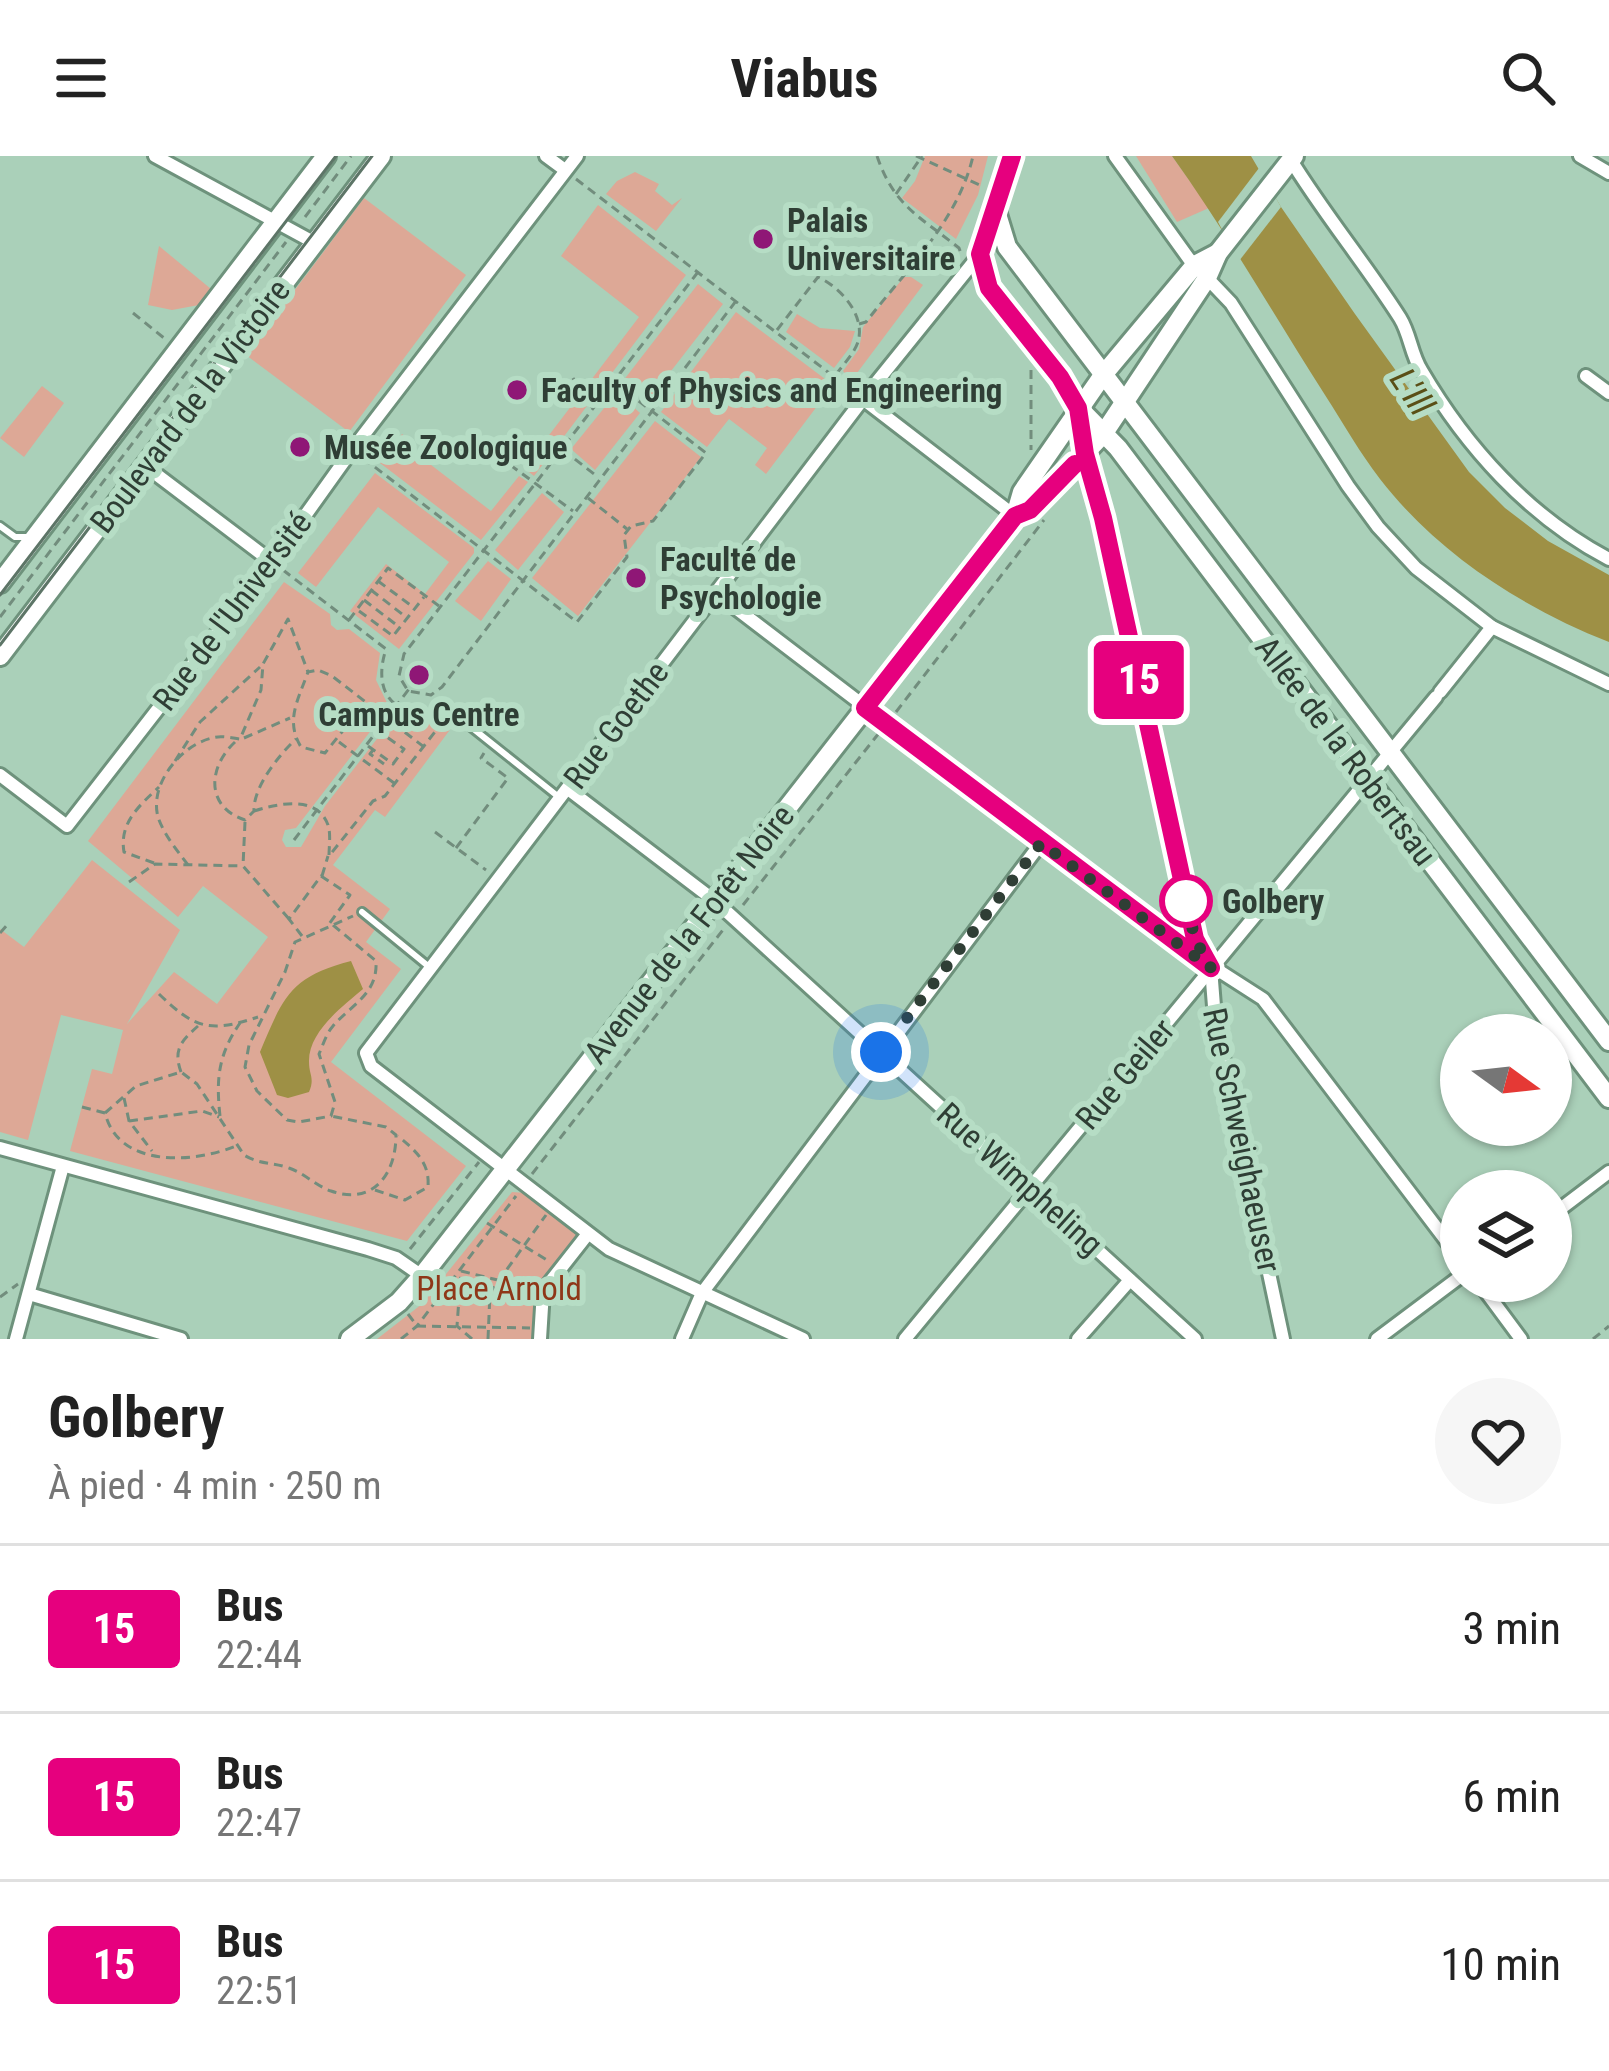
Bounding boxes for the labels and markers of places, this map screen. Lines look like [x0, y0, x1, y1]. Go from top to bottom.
place label: Palais Universitaire [787, 201, 955, 278]
marker: Palais Universitaire [750, 226, 776, 252]
place label: Faculty of Physics and Engineering [541, 371, 1002, 410]
marker: Faculty of Physics and Engineering [504, 377, 530, 403]
place label: Musée Zoologique [324, 428, 568, 467]
marker: Musée Zoologique [287, 434, 313, 460]
place label: Faculté de Psychologie [660, 540, 822, 617]
marker: Faculté de Psychologie [623, 565, 649, 591]
marker: Campus Centre [406, 662, 432, 688]
place label: Campus Centre [318, 695, 520, 734]
marker: Golbery [1161, 876, 1211, 926]
place label: Golbery [1222, 882, 1324, 921]

